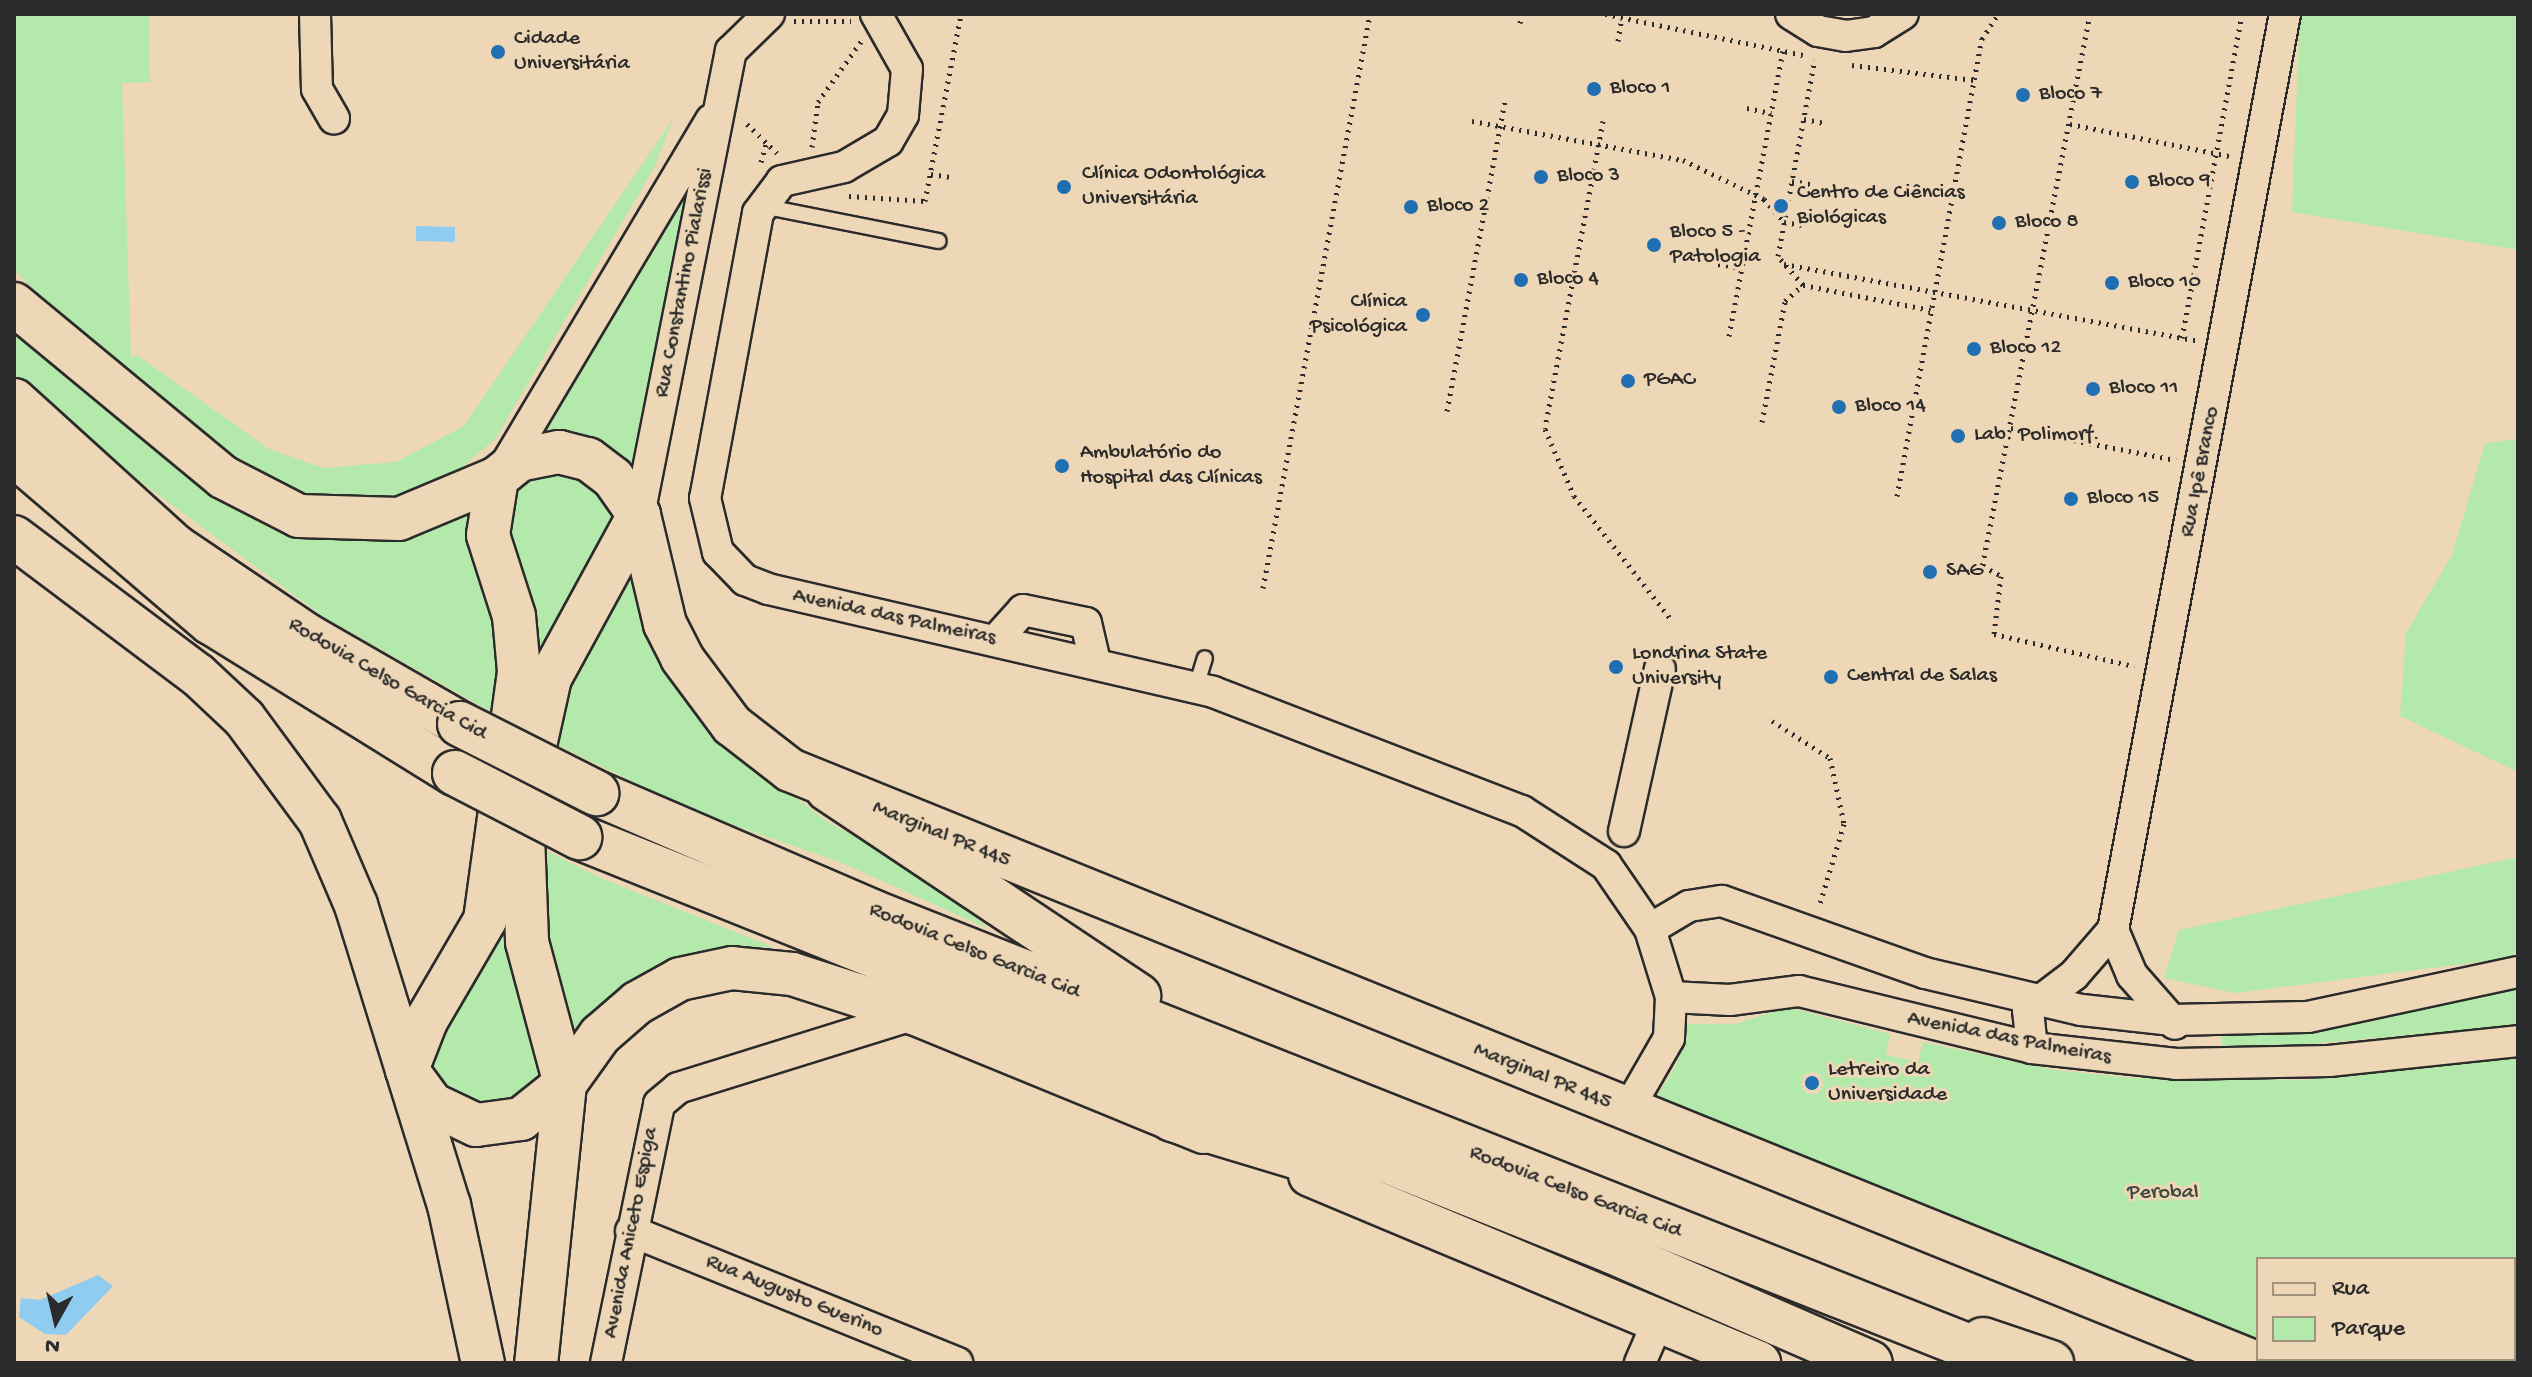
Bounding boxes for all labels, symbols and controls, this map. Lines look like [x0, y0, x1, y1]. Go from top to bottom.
place label: Cidade Universitária [514, 26, 630, 78]
marker: Cidade Universitária [489, 43, 507, 61]
place label: Bloco 1 [1610, 76, 1670, 102]
marker: Bloco 1 [1585, 80, 1603, 98]
place label: Bloco 7 [2039, 82, 2102, 108]
marker: Bloco 7 [2014, 86, 2032, 104]
place label: Clínica Odontológica Universitária [1082, 161, 1265, 212]
place label: Bloco 3 [1557, 164, 1620, 190]
street label: Rua Constantino Pialarissi [650, 166, 720, 400]
marker: Bloco 3 [1532, 168, 1550, 186]
place label: Bloco 9 [2148, 169, 2211, 195]
marker: Bloco 9 [2123, 173, 2141, 191]
marker: Clínica Odontológica Universitária [1053, 176, 1075, 198]
place label: Centro de Ciências Biológicas [1797, 180, 1965, 232]
place label: Bloco 2 [1427, 194, 1489, 220]
marker: Centro de Ciências Biológicas [1772, 197, 1790, 215]
marker: Bloco 2 [1402, 198, 1420, 216]
place label: Bloco 8 [2015, 210, 2079, 236]
marker: Bloco 8 [1990, 214, 2008, 232]
place label: Bloco 5 - Patologia [1670, 219, 1761, 270]
marker: Bloco 5 - Patologia [1645, 236, 1663, 254]
place label: Bloco 4 [1537, 267, 1599, 293]
place label: Bloco 10 [2128, 270, 2201, 296]
marker: Bloco 4 [1512, 271, 1530, 289]
marker: Bloco 10 [2103, 274, 2121, 292]
place label: Clínica Psicológica [1310, 289, 1407, 340]
marker: Clínica Psicológica [1414, 306, 1432, 324]
place label: Bloco 12 [1990, 336, 2061, 362]
marker: Bloco 12 [1965, 340, 1983, 358]
place label: PGAC [1644, 368, 1695, 394]
marker: PGAC [1619, 372, 1637, 390]
place label: Bloco 11 [2109, 376, 2178, 402]
marker: Bloco 11 [2084, 380, 2102, 398]
place label: Bloco 14 [1855, 394, 1926, 420]
marker: Bloco 14 [1830, 398, 1848, 416]
street label: Rua Ipê Branco [2175, 404, 2227, 540]
place label: Lab. Polimorf. [1974, 423, 2100, 449]
marker: Lab. Polimorf. [1949, 427, 1967, 445]
place label: Ambulatório do Hospital das Clínicas [1080, 440, 1262, 492]
marker: Ambulatório do Hospital das Clínicas [1051, 455, 1073, 477]
place label: Bloco 15 [2087, 486, 2159, 512]
marker: Bloco 15 [2062, 490, 2080, 508]
place label: SAG [1946, 559, 1983, 585]
marker: SAG [1921, 563, 1939, 581]
street label: Avenida das Palmeiras [790, 584, 998, 652]
street label: Rodovia Celso Garcia Cid [283, 612, 491, 748]
place label: Londrina State University [1632, 641, 1767, 692]
marker: Londrina State University [1607, 658, 1625, 676]
place label: Central de Salas [1847, 664, 1997, 690]
marker: Central de Salas [1822, 668, 1840, 686]
street label: Marginal PR 445 [868, 795, 1014, 875]
street label: Rodovia Celso Garcia Cid [865, 898, 1083, 1006]
street label: Avenida das Palmeiras [1905, 1006, 2113, 1072]
street label: Marginal PR 445 [1469, 1037, 1615, 1117]
place label: Letreiro da Universidade [1828, 1057, 1947, 1108]
marker: Letreiro da Universidade [1803, 1074, 1821, 1092]
street label: Avenida Aniceto Espiga [599, 1125, 665, 1341]
street label: Rodovia Celso Garcia Cid [1465, 1140, 1685, 1246]
park label: Perobal [2127, 1181, 2199, 1207]
street label: Rua Augusto Guerino [701, 1249, 887, 1345]
legend [2256, 1257, 2516, 1361]
text: Rua [2332, 1275, 2369, 1304]
north arrow [16, 1281, 96, 1361]
text: Parque [2332, 1315, 2405, 1344]
text: N [44, 1331, 62, 1359]

